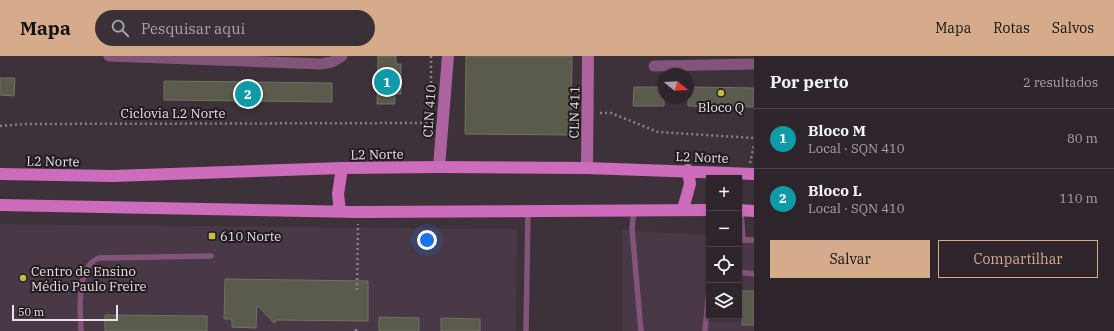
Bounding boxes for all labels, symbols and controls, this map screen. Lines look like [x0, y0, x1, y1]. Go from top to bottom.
search box [95, 10, 375, 46]
text: Mapa [20, 16, 71, 40]
icon: search [109, 17, 131, 39]
text: Pesquisar aqui [141, 19, 245, 38]
text: Mapa [935, 19, 971, 37]
text: Rotas [993, 19, 1030, 37]
text: Salvos [1052, 19, 1094, 37]
pin: 1 [374, 67, 400, 97]
north arrow [658, 68, 694, 104]
text: Por perto [770, 71, 849, 93]
text: 2 resultados [1023, 74, 1098, 91]
pin: 2 [235, 79, 261, 109]
street label: CLN 410 [419, 84, 440, 138]
street label: CLN 411 [566, 86, 583, 139]
marker: Bloco Q [716, 88, 726, 98]
place label: Bloco Q [698, 99, 744, 116]
street label: Ciclovia L2 Norte [121, 105, 225, 122]
text: Bloco M [808, 121, 866, 140]
text: 1 [779, 130, 787, 147]
text: 80 m [1067, 130, 1098, 147]
text: Local · SQN 410 [808, 140, 905, 157]
street label: L2 Norte [350, 146, 404, 163]
street label: L2 Norte [675, 148, 729, 167]
street label: L2 Norte [26, 153, 80, 170]
map controls [706, 175, 742, 319]
button: + [706, 175, 742, 211]
text: Bloco L [808, 181, 862, 200]
text: 2 [779, 190, 787, 207]
text: 110 m [1059, 190, 1098, 207]
text: Local · SQN 410 [808, 200, 905, 217]
button: − [706, 211, 742, 247]
place label: 610 Norte [220, 228, 281, 245]
your location [417, 230, 437, 250]
marker: 610 Norte [207, 231, 217, 241]
button: Salvar [770, 240, 930, 278]
button: Compartilhar [938, 240, 1098, 278]
button: locate [706, 247, 742, 283]
place label: Centro de Ensino Médio Paulo Freire [31, 263, 146, 295]
marker: Centro de Ensino Médio Paulo Freire [18, 273, 28, 283]
button: layers [706, 283, 742, 319]
scale bar [12, 303, 118, 322]
text: 50 m [18, 305, 44, 319]

